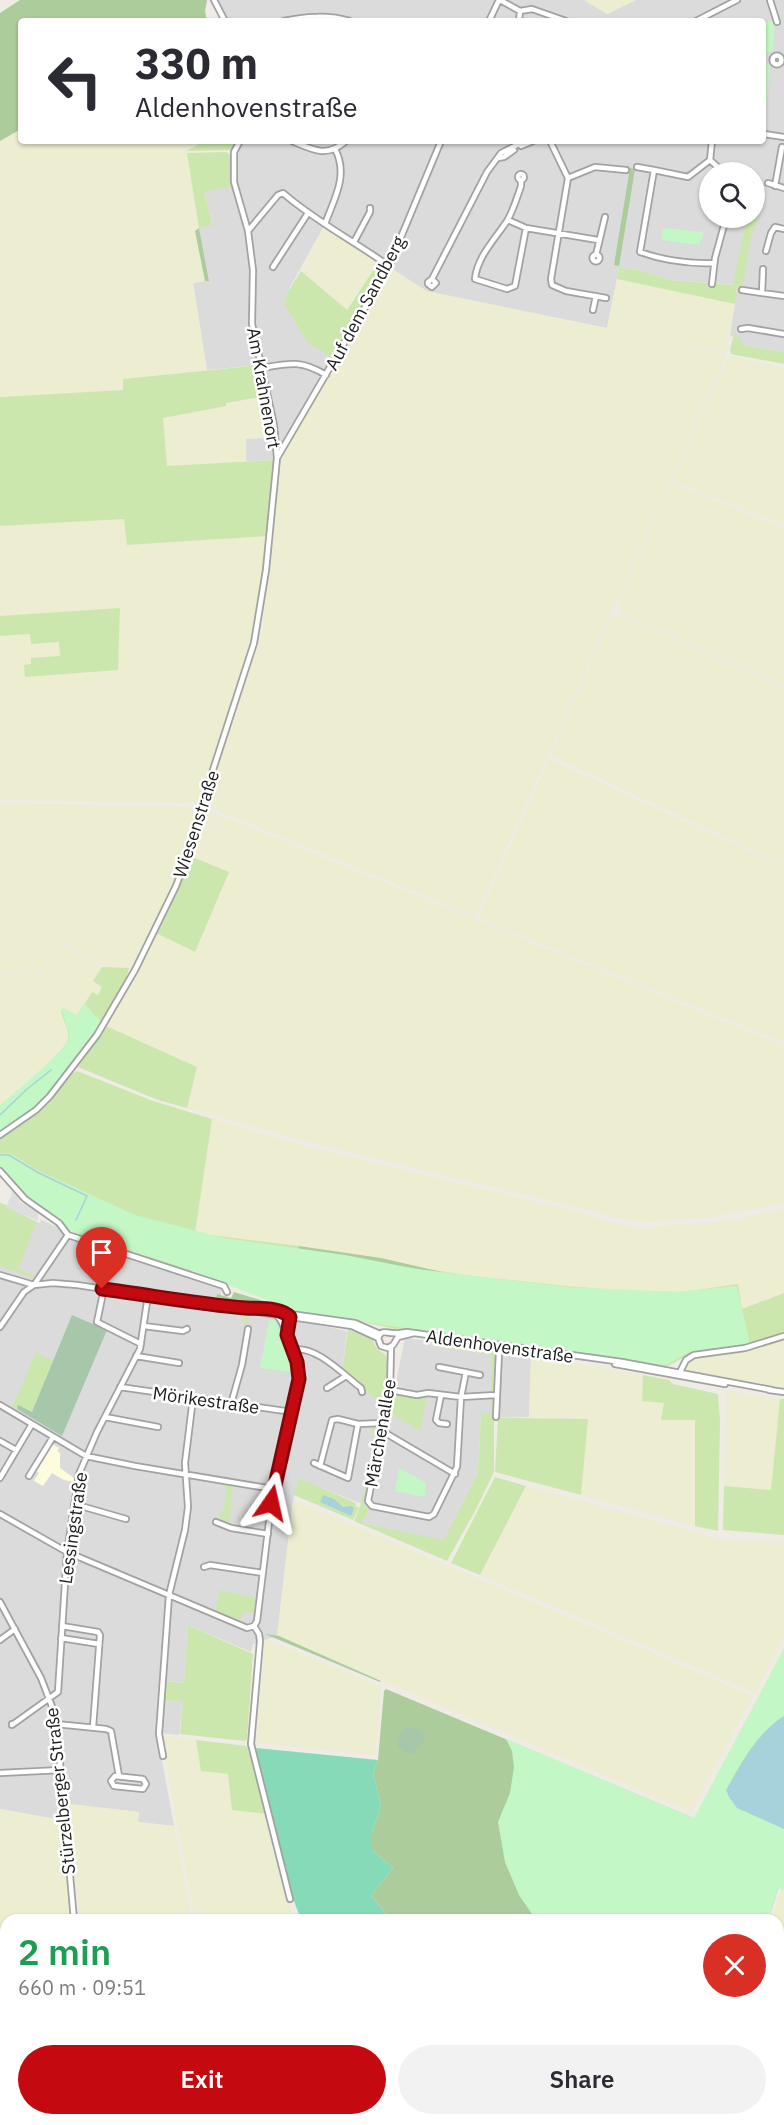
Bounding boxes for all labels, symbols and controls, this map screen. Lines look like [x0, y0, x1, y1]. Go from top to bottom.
text: 330 m [135, 36, 258, 91]
icon: left [36, 42, 114, 120]
text: Aldenhovenstraße [135, 89, 358, 124]
map controls [699, 162, 765, 228]
button: search [699, 162, 765, 228]
street label: Auf dem Sandberg [320, 231, 410, 374]
street label: Am Krahnenort [242, 326, 286, 450]
street label: Wiesenstraße [168, 767, 224, 881]
pin [76, 1227, 127, 1289]
icon: arrive [85, 1236, 118, 1269]
street label: Aldenhovenstraße [425, 1324, 575, 1368]
street label: Märchenallee [359, 1377, 401, 1489]
street label: Mörikestraße [151, 1381, 261, 1419]
street label: Lessingstraße [54, 1470, 92, 1585]
position arrow [239, 1471, 303, 1535]
street label: Stürzelberger Straße [40, 1706, 80, 1876]
text: 2 min [18, 1928, 111, 1975]
button: close [703, 1934, 766, 1997]
text: 660 m · 09:51 [18, 1974, 146, 2001]
button: Exit [18, 2045, 386, 2114]
button: Share [398, 2045, 766, 2114]

